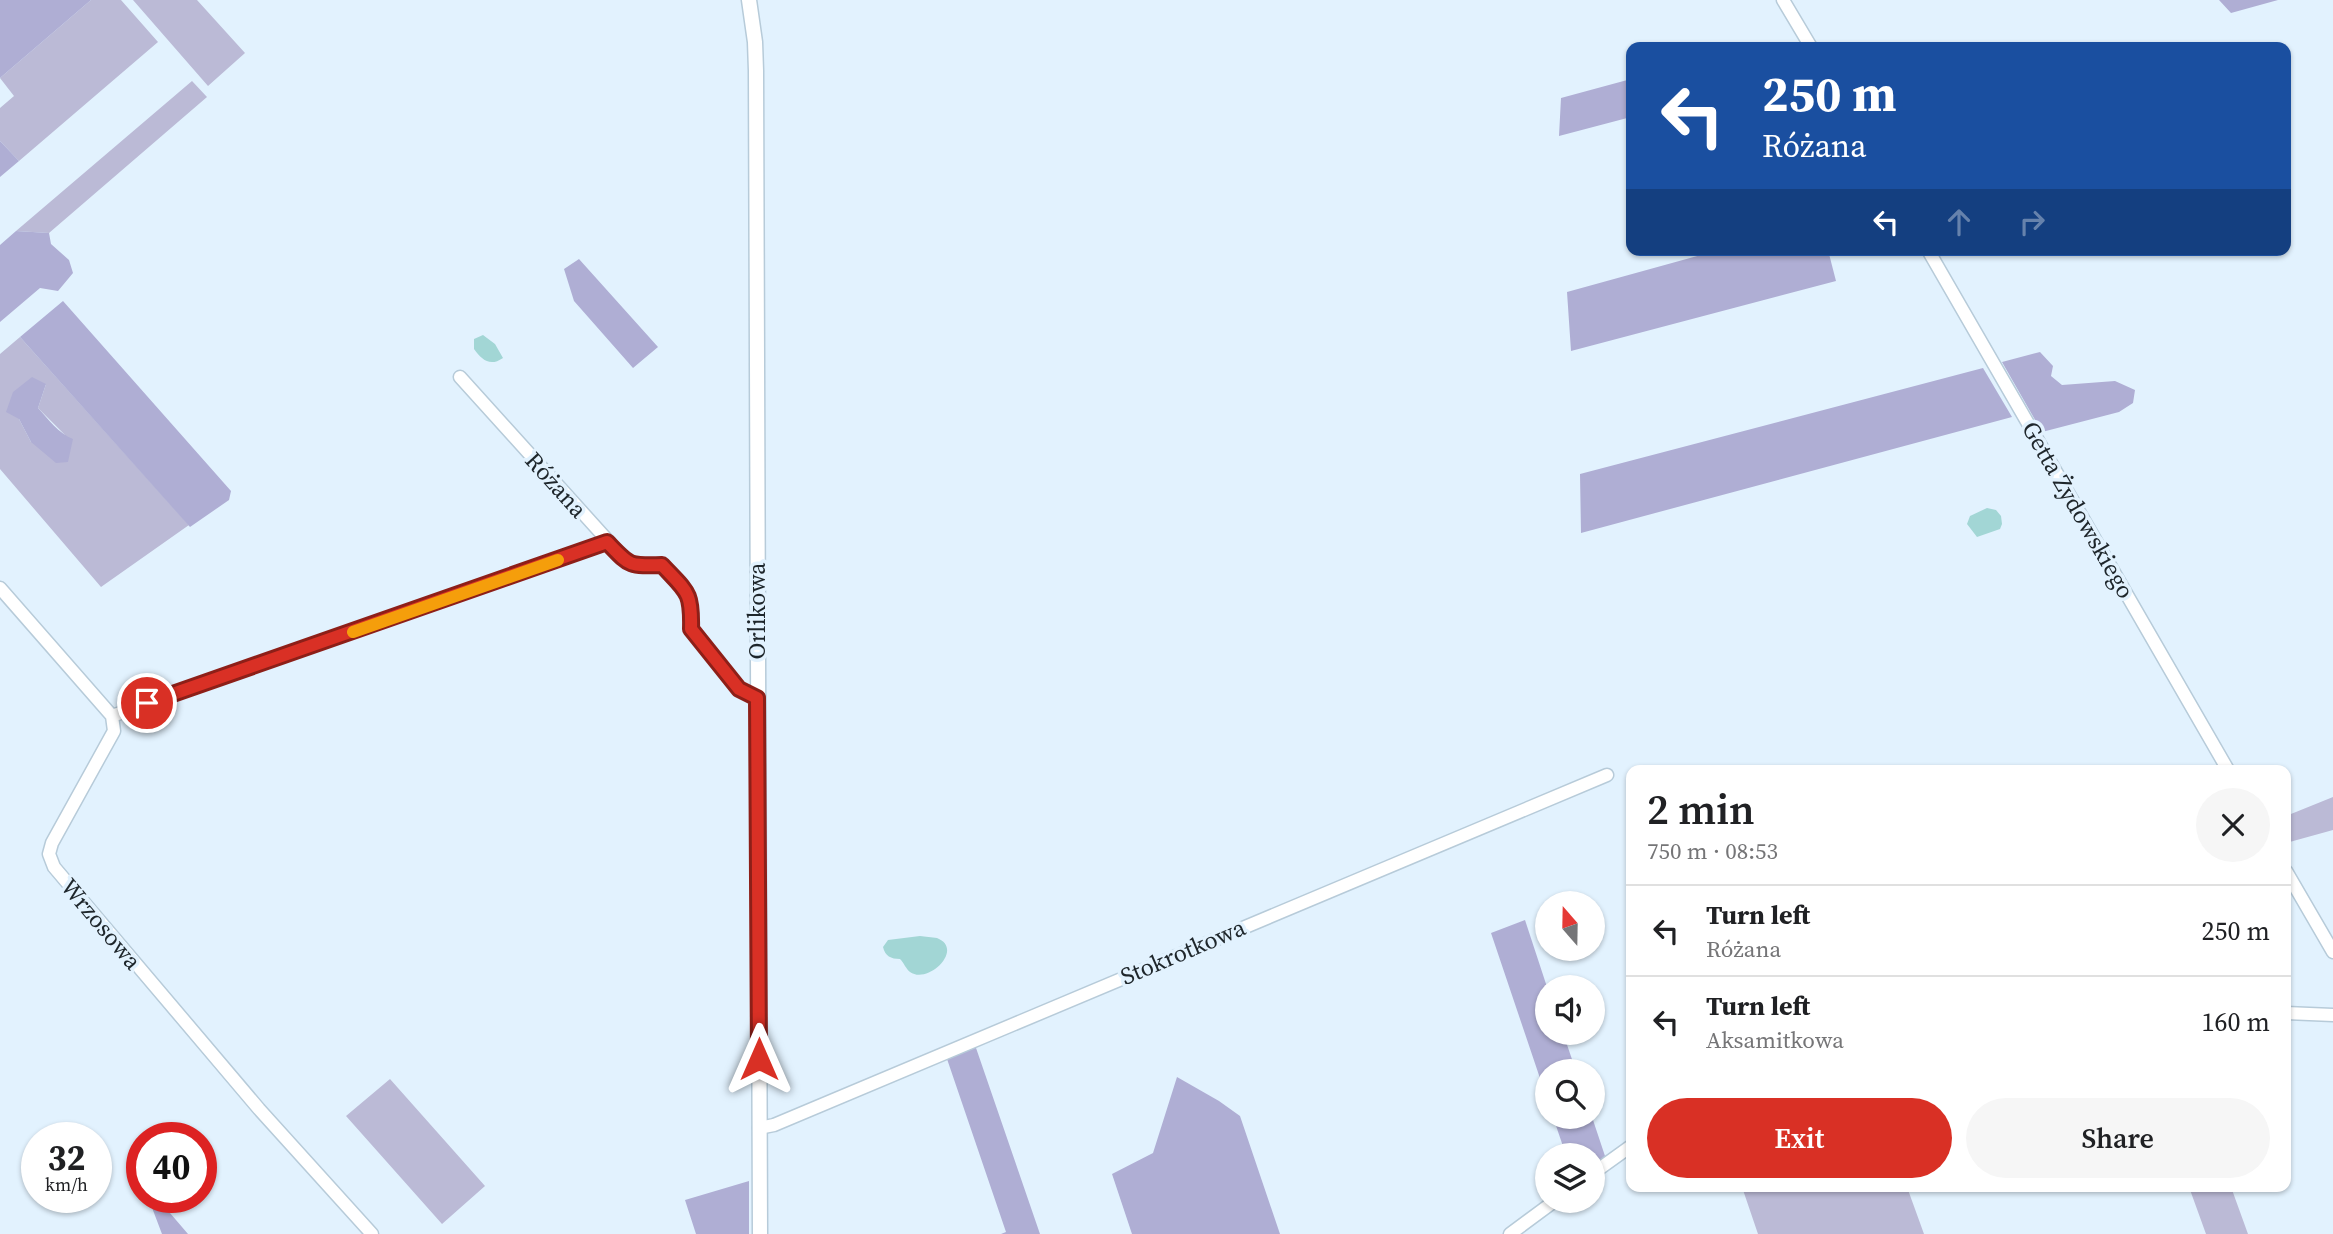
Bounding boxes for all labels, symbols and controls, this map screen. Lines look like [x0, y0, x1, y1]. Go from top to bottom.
text: 250 m [1762, 60, 1897, 127]
icon: left [1647, 70, 1738, 161]
text: Różana [1762, 124, 1866, 168]
icon: left [1867, 203, 1905, 241]
icon: ahead [1940, 203, 1978, 241]
icon: right [2013, 203, 2051, 241]
street label: Getta Żydowskiego [2014, 415, 2143, 604]
street label: Różana [518, 445, 595, 525]
street label: Orlikowa [740, 562, 773, 660]
pin [117, 673, 177, 733]
icon: arrive [128, 684, 166, 722]
text: 2 min [1647, 780, 1755, 838]
button: close [2196, 788, 2270, 862]
text: 750 m · 08:53 [1647, 835, 1778, 867]
street label: Wrzosowa [53, 871, 150, 977]
north arrow [1535, 891, 1605, 961]
map controls [1535, 891, 1605, 1213]
text: Turn left [1706, 897, 1810, 933]
street label: Stokrotkowa [1115, 910, 1251, 993]
icon: left [1647, 912, 1685, 950]
text: 250 m [2202, 913, 2270, 949]
text: Różana [1706, 933, 1781, 965]
button: sound [1535, 975, 1605, 1045]
text: Turn left [1706, 988, 1810, 1024]
icon: left [1647, 1003, 1685, 1041]
text: 160 m [2202, 1004, 2270, 1040]
position arrow [722, 1022, 796, 1096]
text: Aksamitkowa [1706, 1024, 1844, 1056]
button: search [1535, 1059, 1605, 1129]
button: Exit [1647, 1098, 1952, 1178]
button: Share [1966, 1098, 2270, 1178]
speed limit sign: 40 [126, 1122, 217, 1213]
text: 32 [48, 1134, 85, 1182]
button: layers [1535, 1143, 1605, 1213]
text: km/h [45, 1172, 88, 1197]

